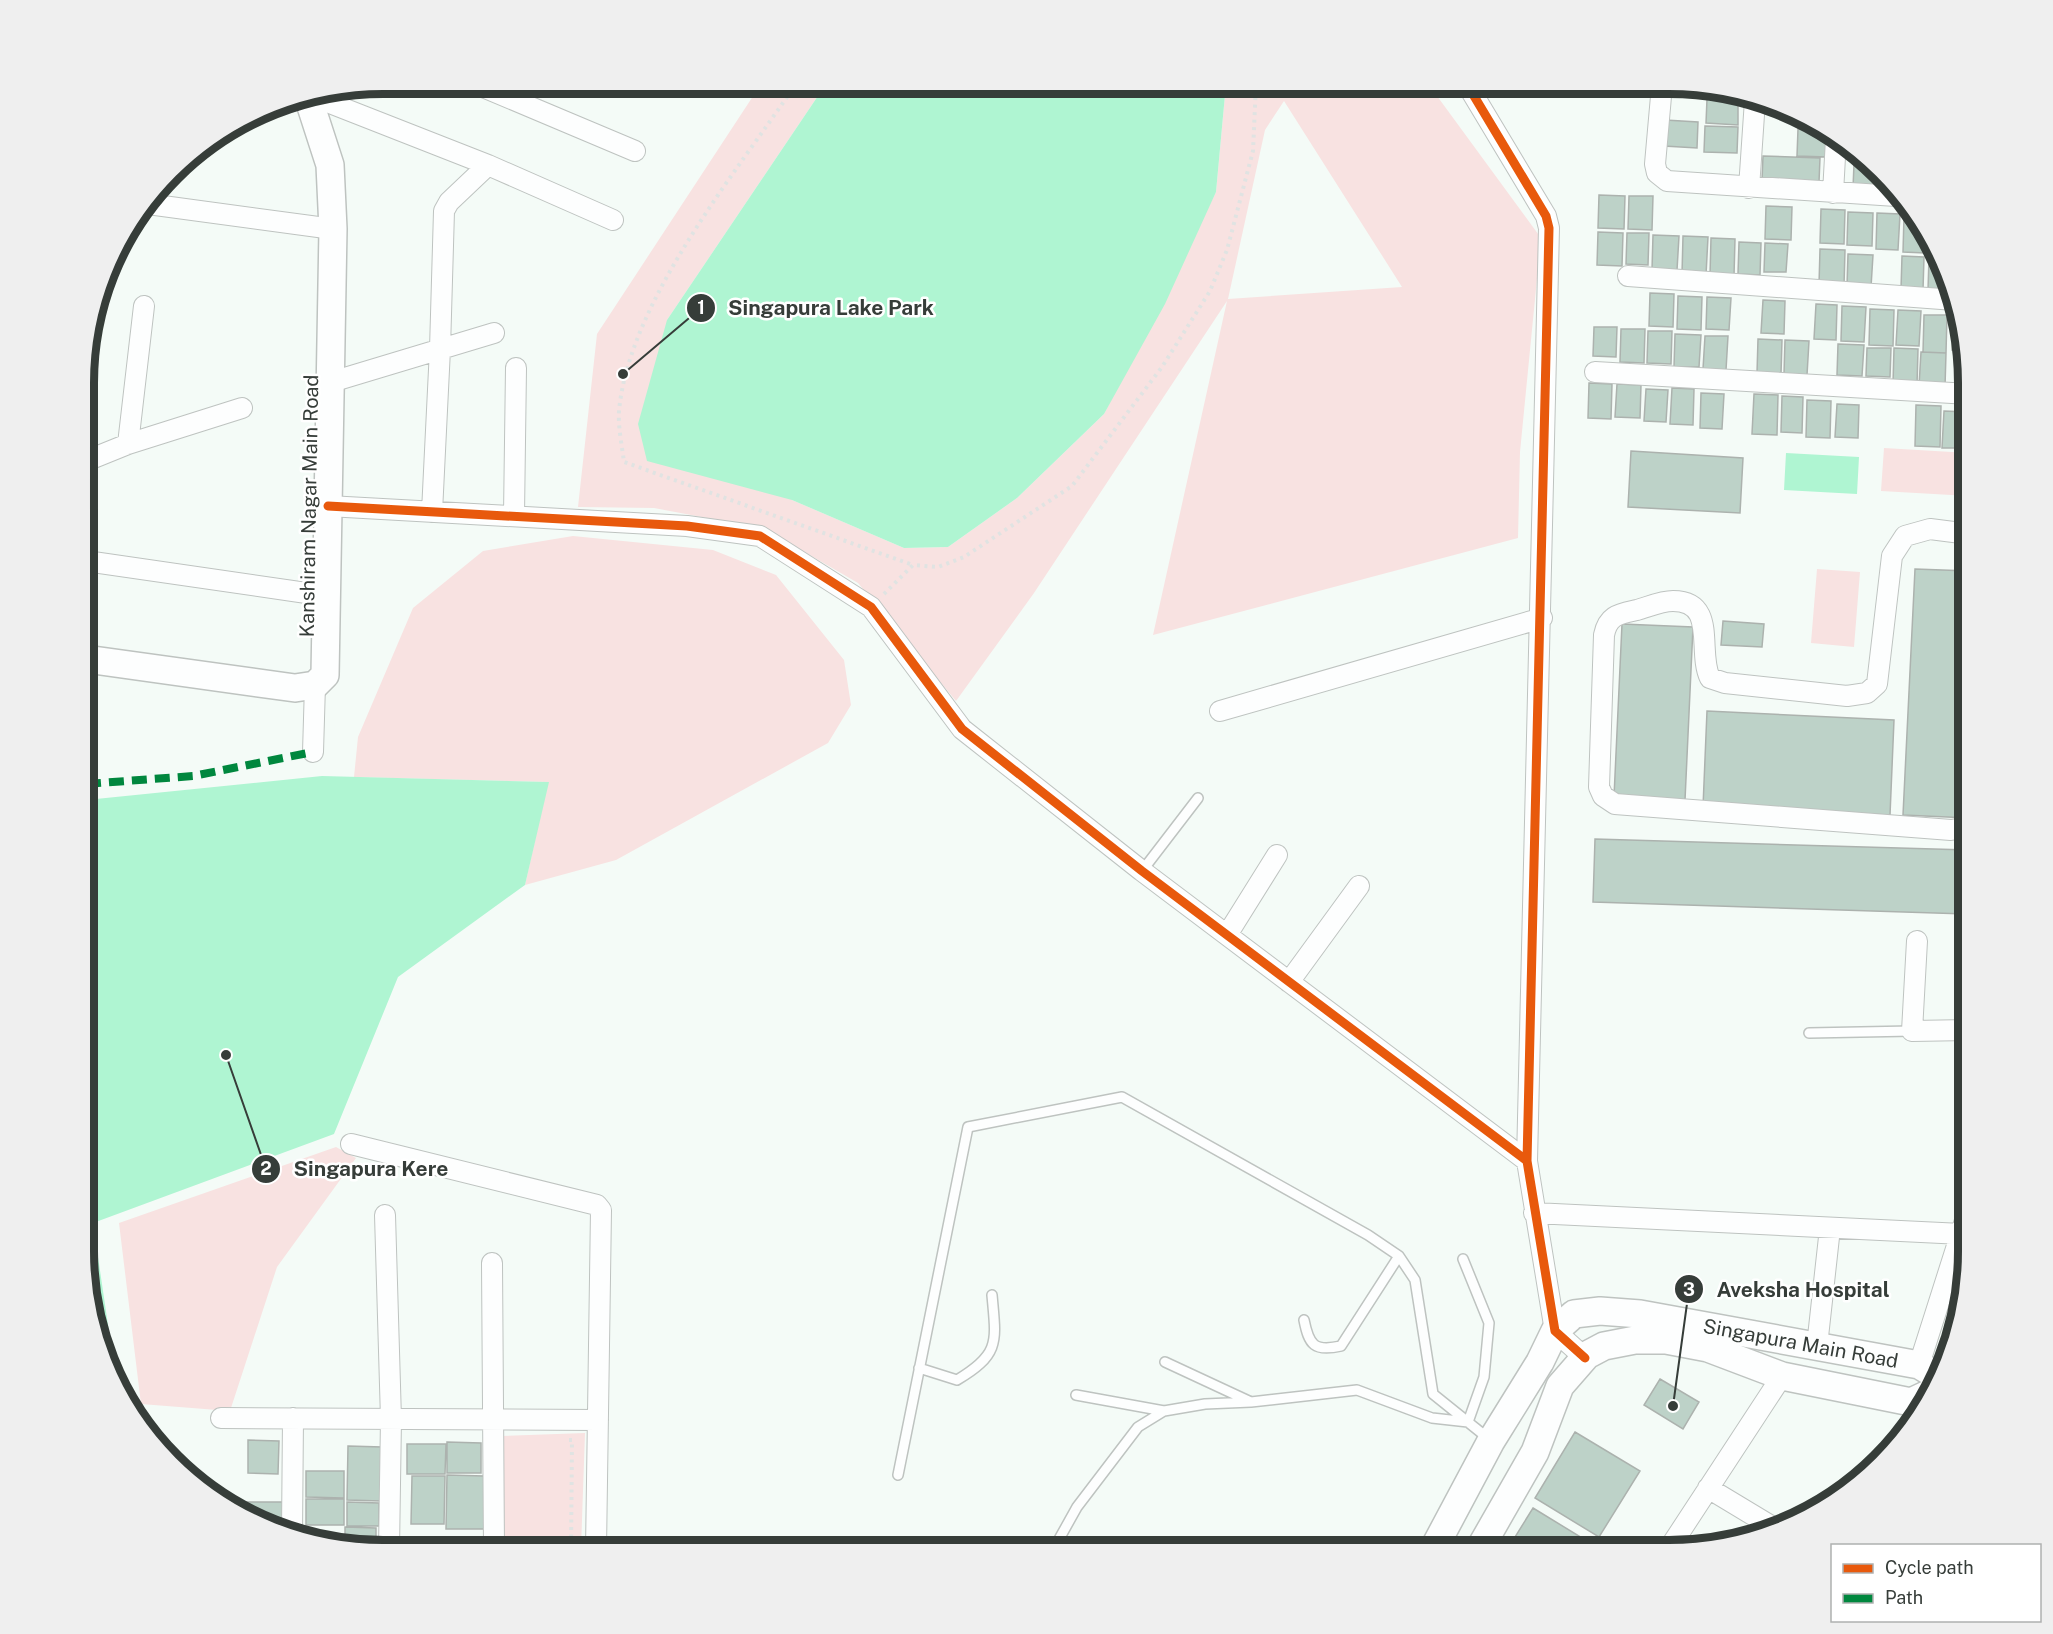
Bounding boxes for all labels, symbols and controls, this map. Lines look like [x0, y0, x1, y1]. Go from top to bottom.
callout: Singapura Lake Park [686, 288, 946, 327]
text: Singapura Lake Park [728, 295, 934, 320]
text: 1 [697, 297, 705, 318]
street label: Kanshiram Nagar Main Road [295, 374, 323, 638]
callout: Singapura Kere [251, 1149, 460, 1188]
text: Singapura Kere [294, 1156, 448, 1181]
text: 2 [260, 1158, 272, 1179]
callout: Aveksha Hospital [1674, 1270, 1901, 1309]
text: Aveksha Hospital [1716, 1277, 1890, 1302]
text: 3 [1683, 1279, 1695, 1300]
street label: Singapura Main Road [1701, 1314, 1900, 1373]
legend [1831, 1544, 2041, 1622]
text: Cycle path [1885, 1557, 1974, 1578]
text: Path [1885, 1587, 1923, 1608]

